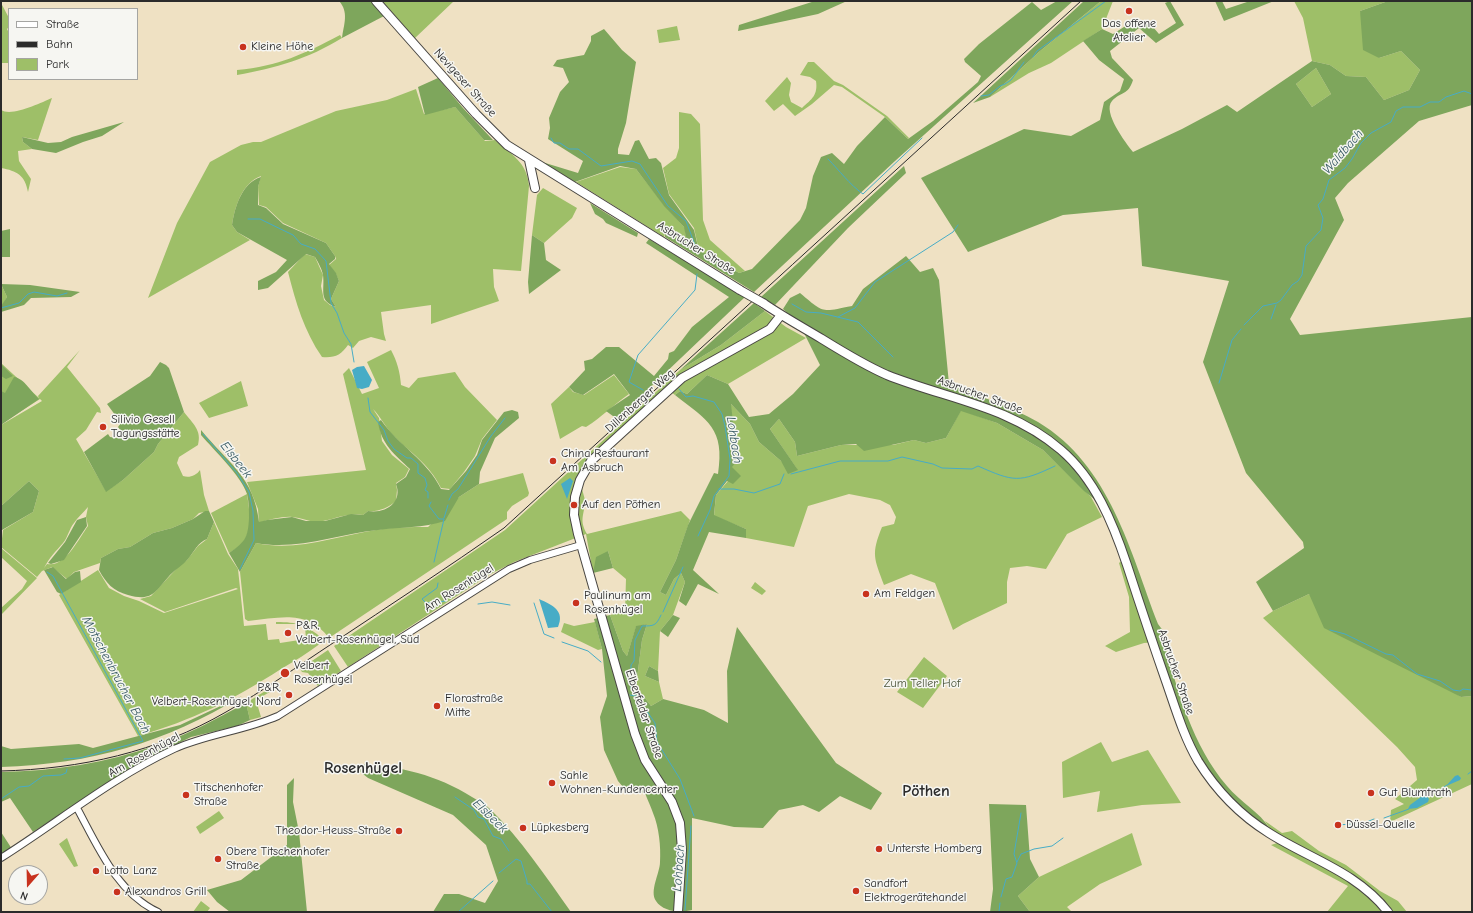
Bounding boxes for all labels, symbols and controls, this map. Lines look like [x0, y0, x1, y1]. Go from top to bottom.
marker: Das offene Atelier [1124, 6, 1134, 16]
legend [8, 8, 138, 80]
text: Straße [46, 17, 79, 31]
place label: Das offene Atelier [1102, 17, 1156, 45]
text: Bahn [46, 37, 73, 51]
place label: Kleine Höhe [251, 40, 313, 54]
marker: Kleine Höhe [238, 42, 248, 52]
street label: Nevigeser Straße [431, 46, 499, 120]
text: Park [46, 57, 69, 71]
water label: Waldbach [1319, 126, 1367, 178]
street label: Asbrucher Straße [654, 218, 738, 278]
street label: Dillenberger Weg [602, 366, 678, 436]
street label: Asbrucher Straße [936, 373, 1024, 417]
place label: Silivio Gesell Tagungsstätte [111, 413, 180, 441]
water label: Lohbach [723, 415, 745, 465]
marker: Silivio Gesell Tagungsstätte [98, 422, 108, 432]
water label: Elsbeek [217, 438, 255, 482]
place label: China Restaurant Am Asbruch [561, 447, 649, 475]
marker: China Restaurant Am Asbruch [548, 456, 558, 466]
place label: Auf den Pöthen [582, 498, 660, 512]
marker: Auf den Pöthen [569, 500, 579, 510]
street label: Am Rosenhügel [422, 561, 496, 615]
place label: Am Feldgen [874, 587, 935, 601]
place label: Paulinum am Rosenhügel [584, 589, 651, 617]
marker: Am Feldgen [861, 589, 871, 599]
marker: Paulinum am Rosenhügel [571, 598, 581, 608]
water label: Motschenbrucher Bach [78, 614, 154, 736]
place label: P&R, Velbert-Rosenhügel, Süd [296, 619, 419, 647]
street label: Asbrucher Straße [1155, 627, 1197, 717]
marker: P&R, Velbert-Rosenhügel, Süd [283, 628, 293, 638]
place label: Velbert Rosenhügel [294, 659, 352, 687]
marker: Velbert Rosenhügel [279, 667, 291, 679]
street label: Elberfelder Straße [622, 668, 666, 760]
park label: Zum Teller Hof [884, 677, 960, 691]
place label: P&R, Velbert-Rosenhügel, Nord [152, 681, 281, 709]
marker: P&R, Velbert-Rosenhügel, Nord [284, 690, 294, 700]
place label: Florastraße Mitte [445, 692, 503, 720]
marker: Florastraße Mitte [432, 701, 442, 711]
street label: Am Rosenhügel [106, 729, 182, 781]
district label: Rosenhügel [324, 758, 402, 778]
place label: Sahle Wohnen-Kundencenter [560, 769, 678, 797]
marker: Sahle Wohnen-Kundencenter [547, 778, 557, 788]
place label: Titschenhofer Straße [194, 781, 263, 809]
district label: Pöthen [902, 781, 950, 801]
place label: Gut Blumtrath [1379, 786, 1451, 800]
marker: Gut Blumtrath [1366, 788, 1376, 798]
marker: Titschenhofer Straße [181, 790, 191, 800]
water label: Elsbeek [469, 796, 511, 836]
place label: Düssel-Quelle [1346, 818, 1415, 832]
marker: Düssel-Quelle [1333, 820, 1343, 830]
place label: Lüpkesberg [531, 821, 589, 835]
marker: Lüpkesberg [518, 823, 528, 833]
place label: Theodor-Heuss-Straße [275, 824, 391, 838]
marker: Theodor-Heuss-Straße [394, 826, 404, 836]
place label: Unterste Homberg [887, 842, 982, 856]
water label: Lohbach [670, 844, 688, 892]
marker: Unterste Homberg [874, 844, 884, 854]
place label: Obere Titschenhofer Straße [226, 845, 330, 873]
marker: Obere Titschenhofer Straße [213, 854, 223, 864]
place label: Lotto Lanz [104, 864, 157, 878]
north arrow [8, 865, 48, 905]
marker: Lotto Lanz [91, 866, 101, 876]
place label: Sandfort Elektrogerätehandel [864, 877, 966, 905]
place label: Alexandros Grill [125, 885, 206, 899]
marker: Sandfort Elektrogerätehandel [851, 886, 861, 896]
marker: Alexandros Grill [112, 887, 122, 897]
text: N [18, 888, 30, 903]

